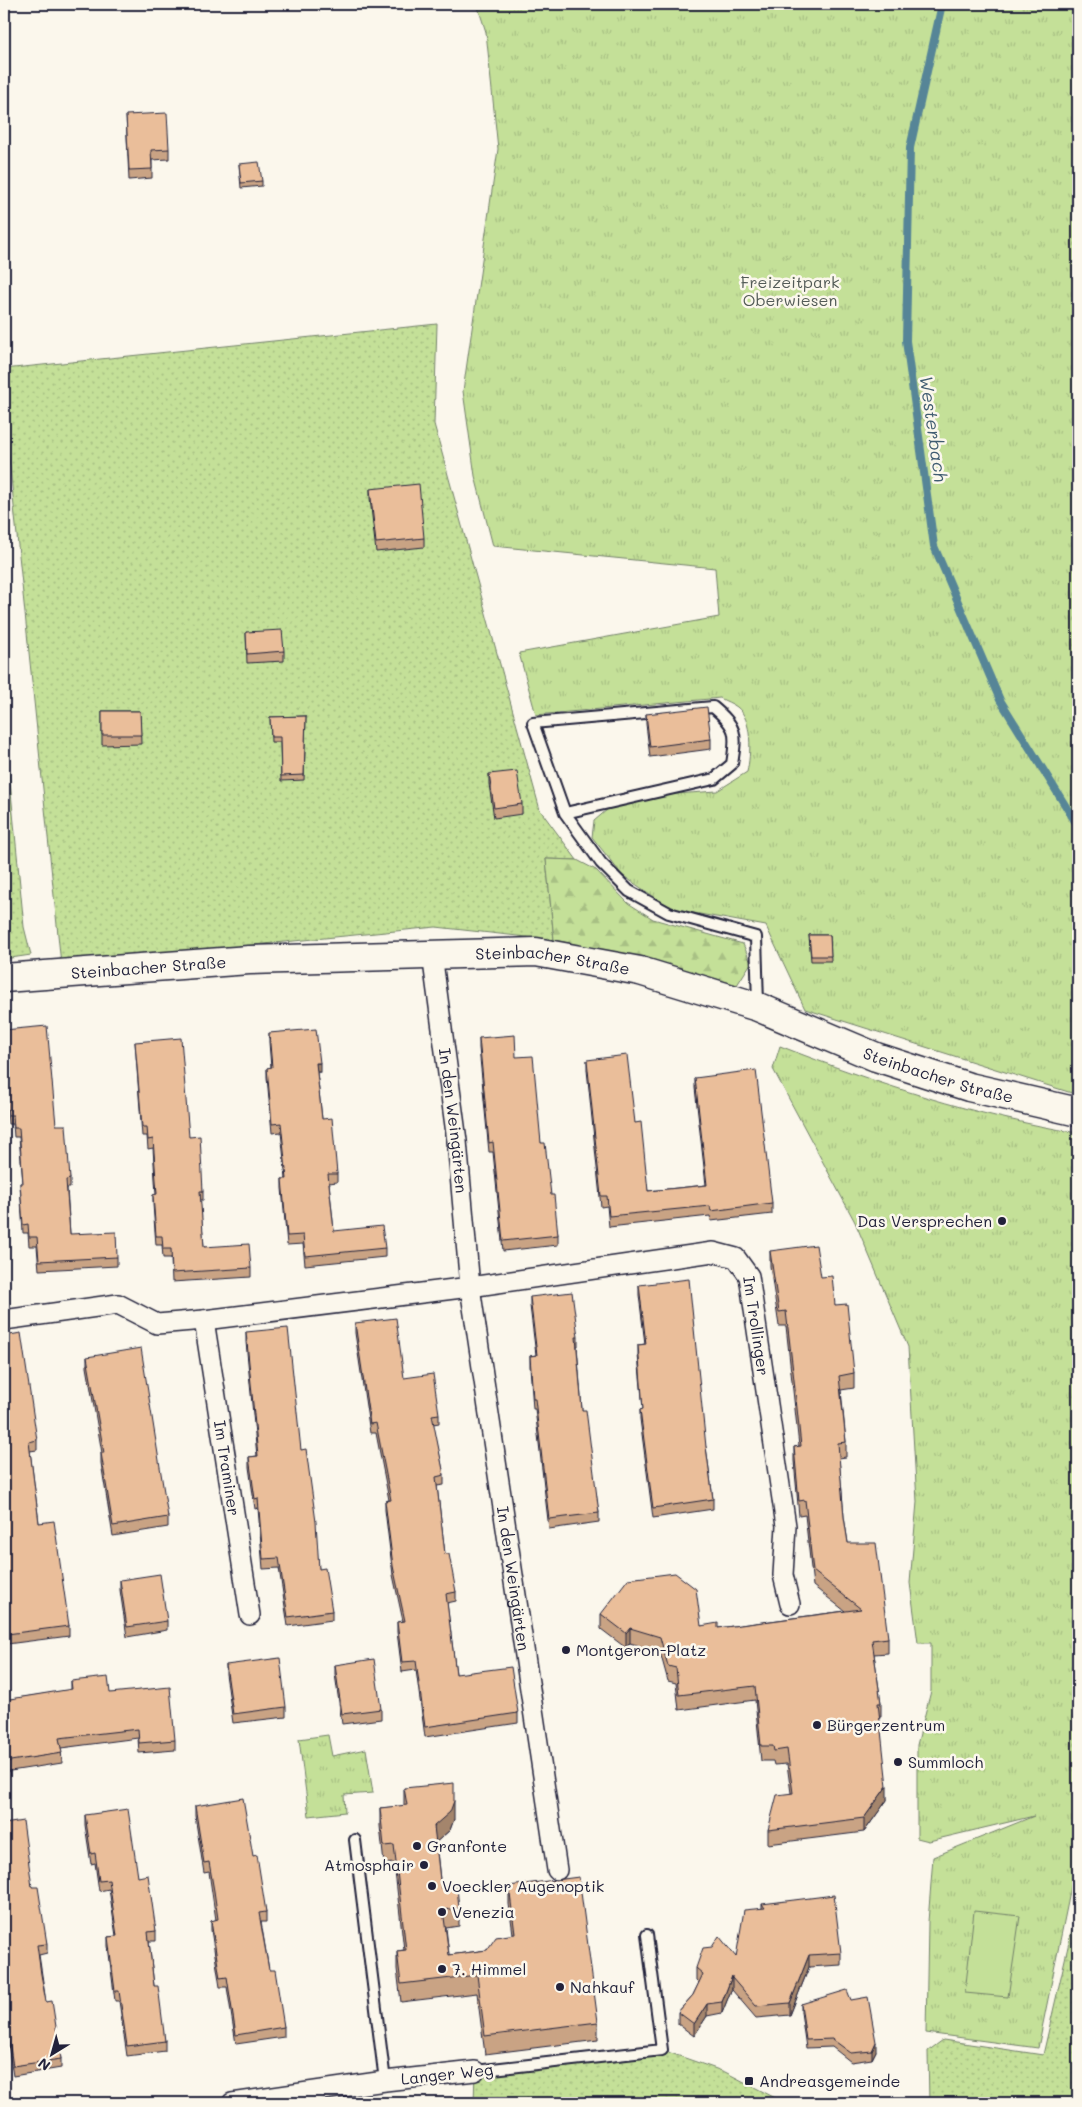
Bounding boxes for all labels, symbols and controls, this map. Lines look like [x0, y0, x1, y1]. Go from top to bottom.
park label: Freizeitpark Oberwiesen [741, 271, 839, 310]
water label: Westerbach [915, 374, 953, 484]
street label: Steinbacher Straße [475, 941, 631, 979]
street label: Steinbacher Straße [70, 951, 227, 983]
street label: Steinbacher Straße [860, 1042, 1015, 1107]
street label: In den Weingärten [435, 1047, 473, 1194]
place label: Das Versprechen [857, 1210, 992, 1231]
marker: Das Versprechen [996, 1215, 1008, 1227]
street label: Im Trollinger [739, 1275, 775, 1377]
street label: Im Traminer [210, 1419, 245, 1517]
street label: In den Weingärten [493, 1505, 535, 1652]
place label: Montgeron-Platz [576, 1639, 706, 1660]
marker: Montgeron-Platz [560, 1644, 572, 1656]
place label: Bürgerzentrum [827, 1714, 945, 1735]
marker: Bürgerzentrum [811, 1719, 823, 1731]
place label: Summloch [908, 1751, 983, 1772]
marker: Summloch [892, 1756, 904, 1768]
place label: Granfonte [427, 1835, 507, 1856]
marker: Granfonte [411, 1840, 423, 1852]
place label: Atmosphair [324, 1854, 414, 1875]
marker: Atmosphair [418, 1859, 430, 1871]
place label: Voeckler Augenoptik [442, 1875, 604, 1896]
marker: Voeckler Augenoptik [426, 1880, 438, 1892]
place label: Venezia [452, 1901, 515, 1922]
marker: Venezia [436, 1906, 448, 1918]
place label: 7. Himmel [452, 1958, 526, 1979]
marker: 7. Himmel [436, 1963, 448, 1975]
place label: Nahkauf [570, 1976, 635, 1997]
marker: Nahkauf [554, 1981, 566, 1993]
north arrow [28, 2030, 78, 2080]
text: N [34, 2054, 54, 2076]
street label: Langer Weg [400, 2058, 494, 2089]
place label: Andreasgemeinde [759, 2070, 900, 2091]
marker: Andreasgemeinde [743, 2075, 755, 2087]

